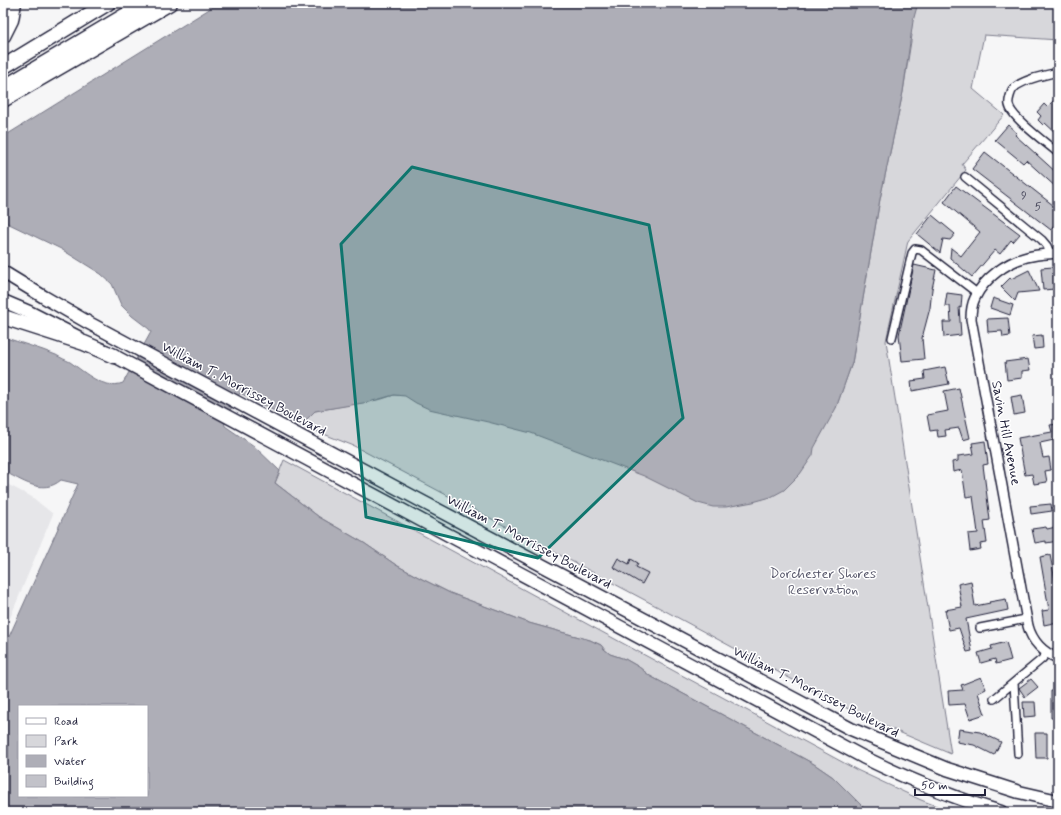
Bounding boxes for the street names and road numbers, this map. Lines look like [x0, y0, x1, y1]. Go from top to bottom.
street label: William T. Morrissey Boulevard [158, 338, 330, 440]
street label: Savin Hill Avenue [987, 379, 1025, 487]
street label: William T. Morrissey Boulevard [443, 491, 615, 593]
street label: William T. Morrissey Boulevard [730, 642, 902, 742]

